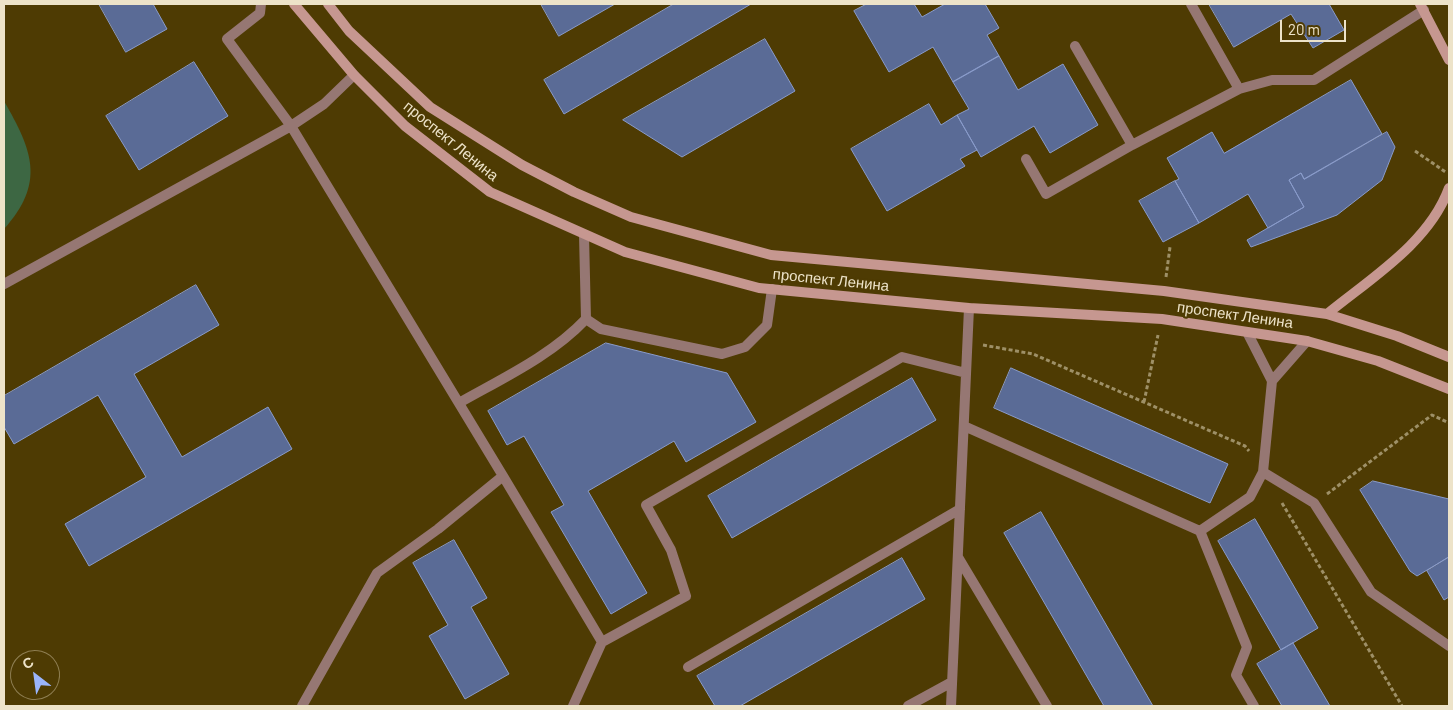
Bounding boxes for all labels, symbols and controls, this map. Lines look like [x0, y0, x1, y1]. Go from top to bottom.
scale bar [1283, 10, 1349, 42]
text: 20 m [1288, 20, 1320, 38]
street label: проспект Ленина [400, 97, 502, 185]
street label: проспект Ленина [772, 265, 890, 295]
street label: проспект Ленина [1176, 298, 1294, 332]
north arrow [10, 650, 60, 700]
text: С [19, 653, 36, 672]

